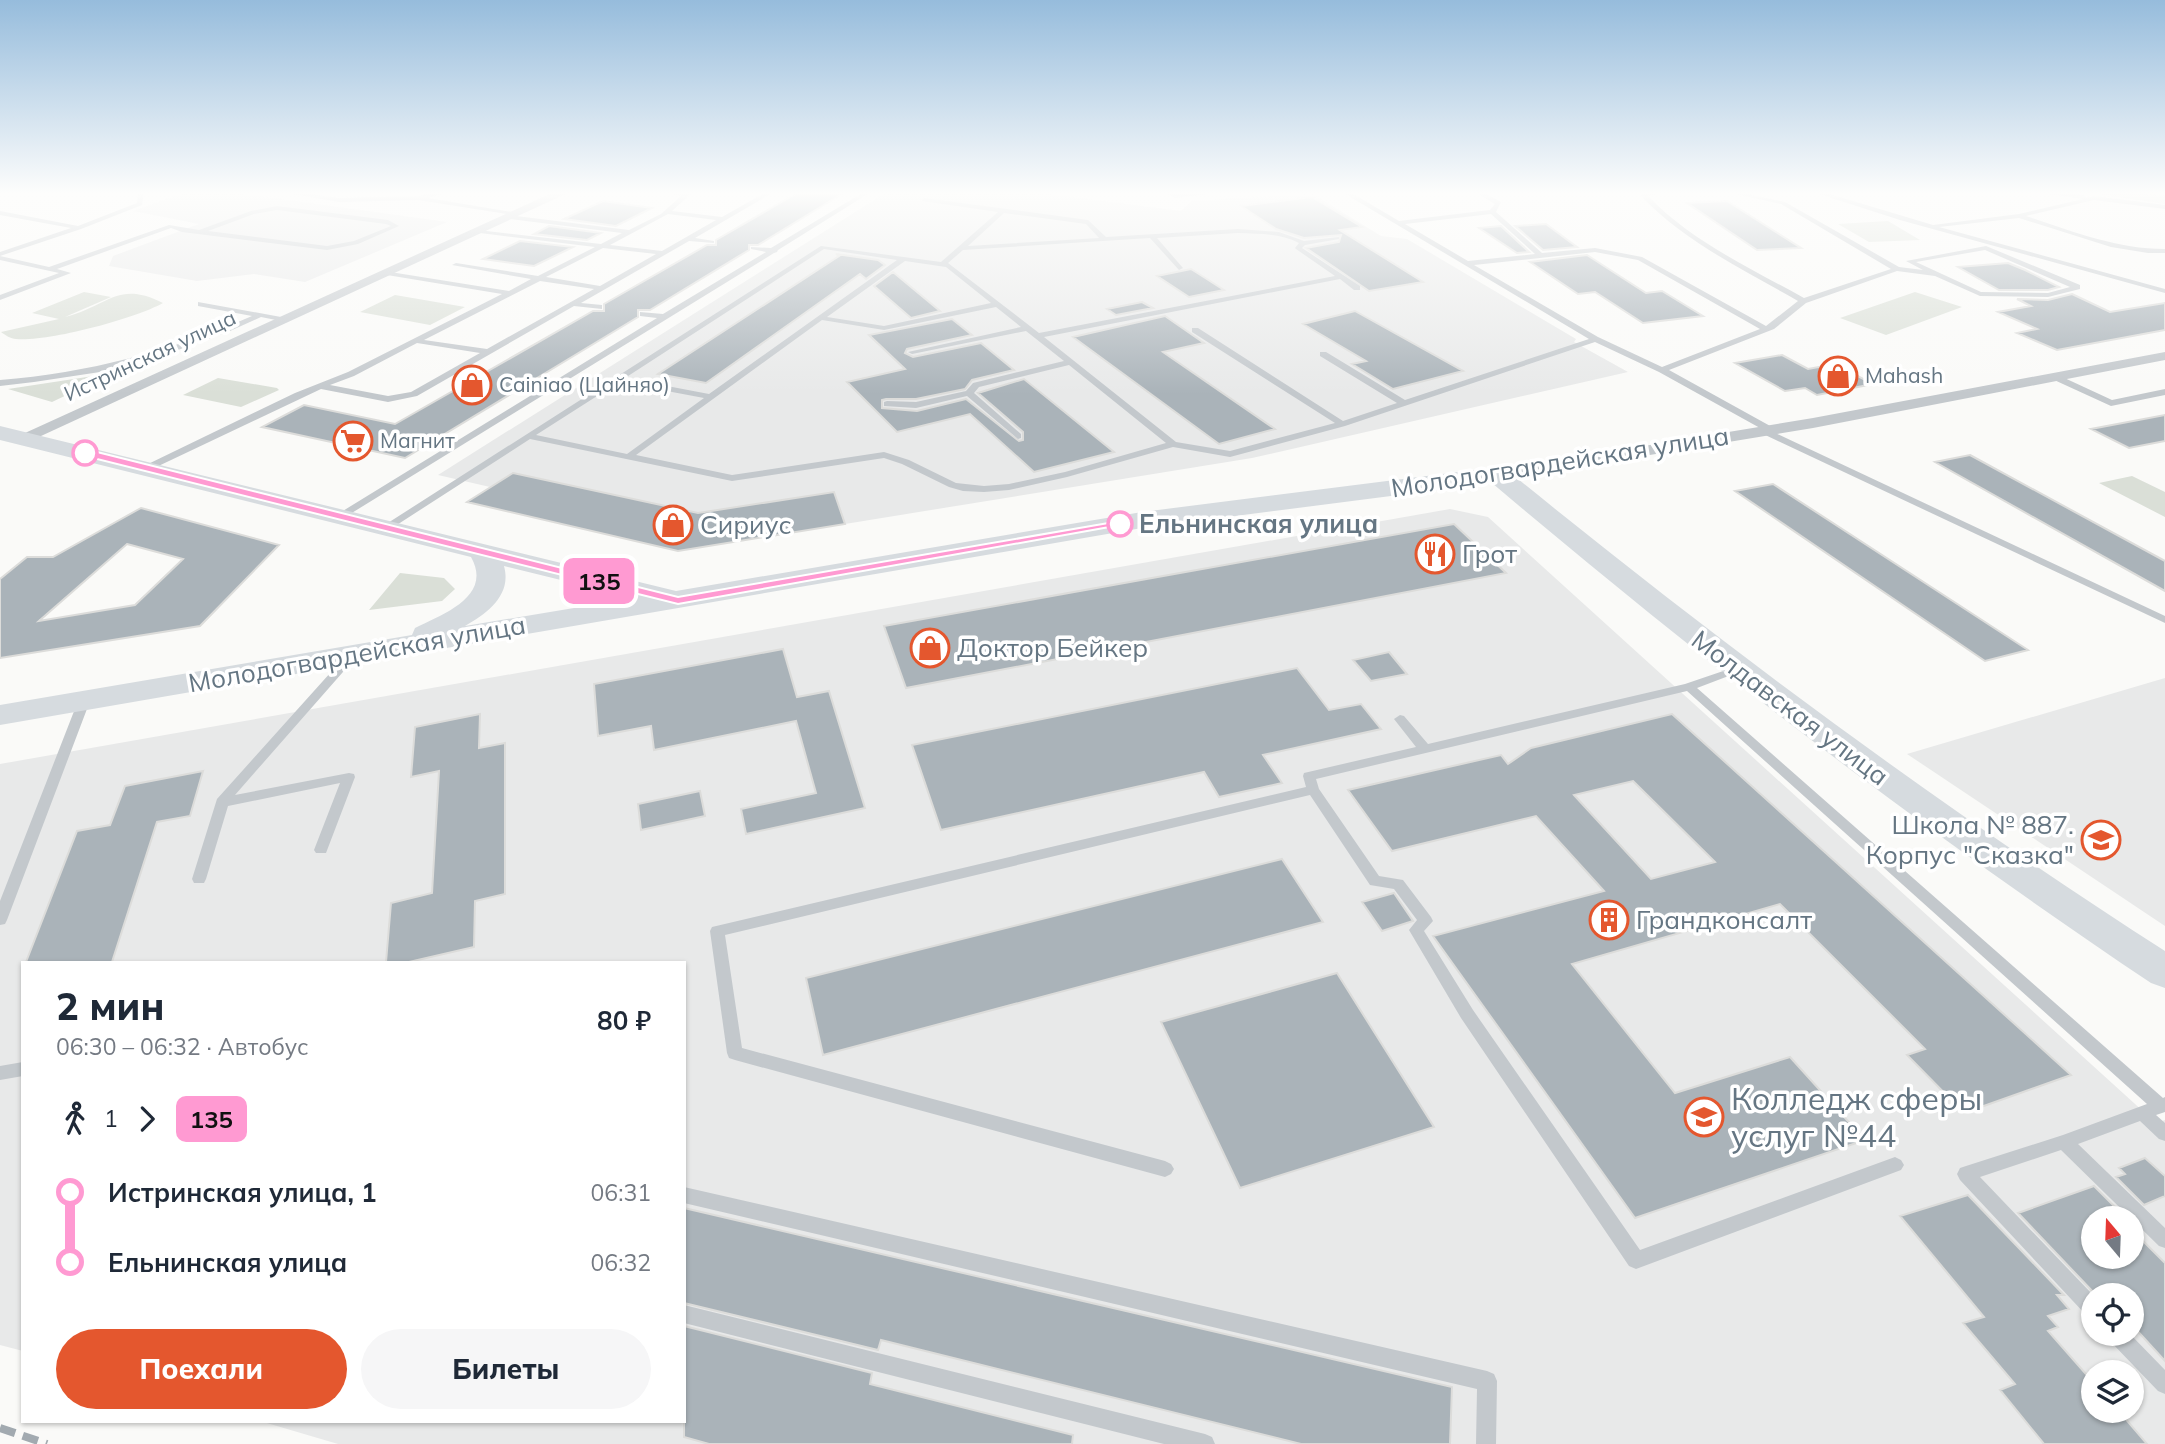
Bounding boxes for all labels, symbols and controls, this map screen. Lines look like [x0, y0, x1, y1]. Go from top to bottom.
street label: Истринская улица [60, 304, 240, 406]
shop icon: Mahash [1817, 355, 1859, 397]
place label: Mahash [1865, 362, 1943, 388]
shop icon: Cainiao (Цайняо) [451, 364, 493, 406]
place label: Cainiao (Цайняо) [499, 371, 670, 397]
street label: Молодогвардейская улица [1389, 418, 1731, 505]
supermarket icon: Магнит [332, 420, 374, 462]
place label: Магнит [380, 427, 455, 453]
unlabelled marker [72, 440, 98, 466]
shop icon: Сириус [652, 504, 694, 546]
place label: Ельнинская улица [1139, 507, 1378, 540]
place label: Сириус [700, 508, 792, 541]
marker: Ельнинская улица [1107, 511, 1133, 537]
restaurant icon: Грот [1414, 533, 1456, 575]
place label: Грот [1462, 537, 1517, 570]
line badge: 135 [559, 558, 639, 604]
text: 135 [577, 566, 621, 596]
street label: Молодогвардейская улица [186, 608, 528, 699]
street label: Молдавская улица [1685, 623, 1895, 793]
shop icon: Доктор Бейкер [909, 627, 951, 669]
place label: Доктор Бейкер [957, 631, 1148, 664]
place label: Школа № 887. Корпус "Сказка" [1866, 808, 2074, 871]
school or university icon: Школа № 887. Корпус "Сказка" [2080, 819, 2122, 861]
building icon: Грандконсалт [1588, 899, 1630, 941]
place label: Грандконсалт [1636, 903, 1812, 936]
text: 2 мин [56, 982, 164, 1030]
text: 80 ₽ [597, 1004, 651, 1037]
text: 06:30 – 06:32 · Автобус [56, 1032, 309, 1061]
place label: Колледж сферы услуг №44 [1731, 1078, 1982, 1155]
school or university icon: Колледж сферы услуг №44 [1683, 1096, 1725, 1138]
icon: walk [56, 1100, 94, 1138]
icon: forward [128, 1100, 166, 1138]
text: 1 [104, 1104, 118, 1133]
text: 135 [190, 1104, 233, 1134]
text: Истринская улица, 1 [108, 1176, 377, 1209]
text: 06:31 [591, 1178, 651, 1207]
north arrow [2081, 1206, 2144, 1269]
map controls [2081, 1206, 2144, 1423]
text: Ельнинская улица [108, 1246, 347, 1279]
text: 06:32 [591, 1248, 651, 1277]
button: locate [2081, 1283, 2144, 1346]
button: Поехали [56, 1329, 347, 1409]
button: Билеты [361, 1329, 651, 1409]
button: layers [2081, 1360, 2144, 1423]

